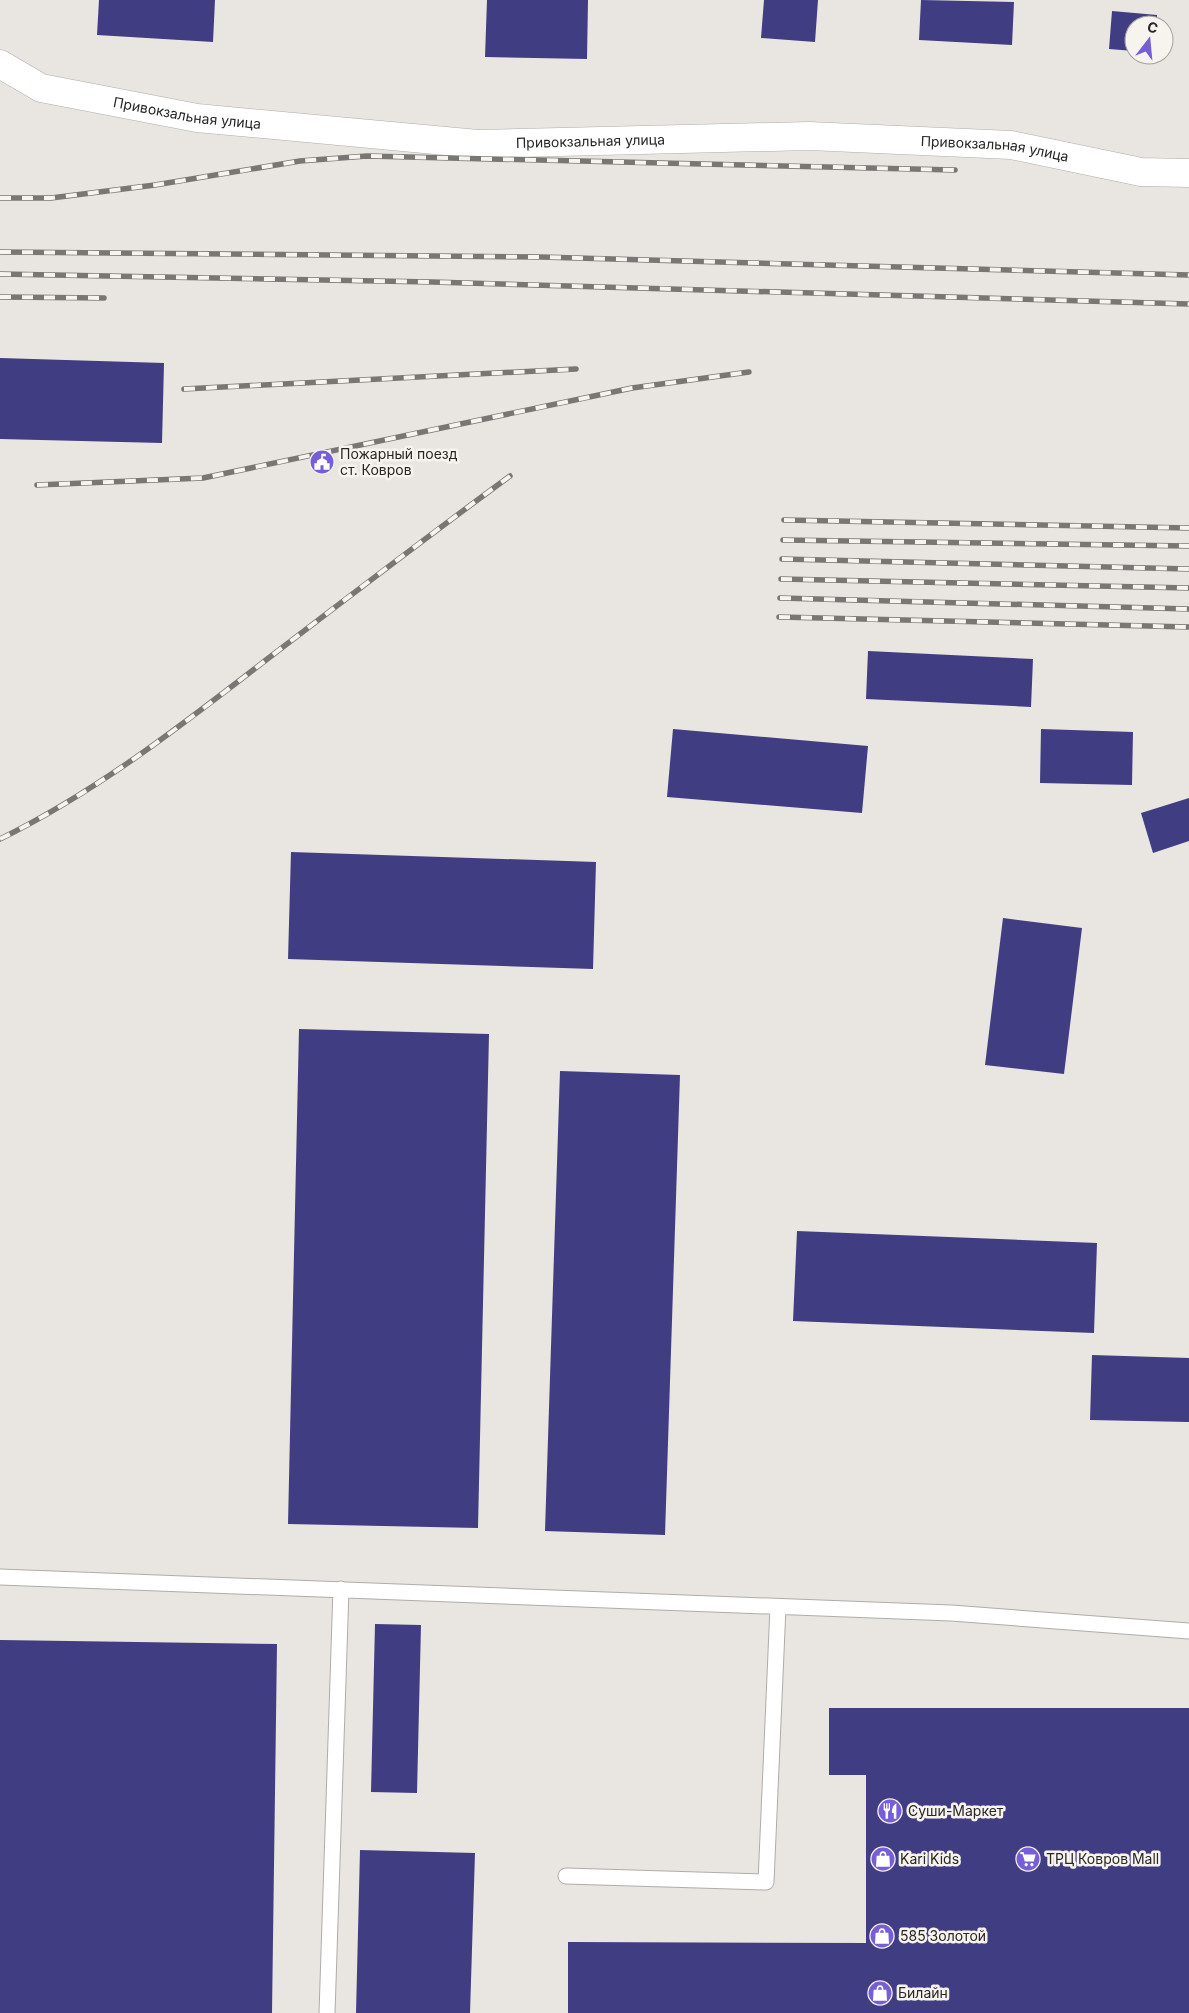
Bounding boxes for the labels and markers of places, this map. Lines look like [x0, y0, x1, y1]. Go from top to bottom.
place label: Пожарный поезд ст. Ковров [340, 445, 458, 478]
public building icon: Пожарный поезд ст. Ковров [309, 449, 335, 475]
restaurant icon: Суши-Маркет [877, 1798, 903, 1824]
place label: Суши-Маркет [908, 1802, 1004, 1819]
shop icon: Kari Kids [870, 1846, 896, 1872]
supermarket icon: ТРЦ Ковров Mall [1015, 1846, 1041, 1872]
place label: Kari Kids [900, 1850, 959, 1867]
place label: ТРЦ Ковров Mall [1046, 1850, 1159, 1867]
shop icon: 585 Золотой [869, 1923, 895, 1949]
place label: 585 Золотой [900, 1927, 986, 1944]
shop icon: Билайн [867, 1980, 893, 2006]
place label: Билайн [898, 1984, 948, 2001]

